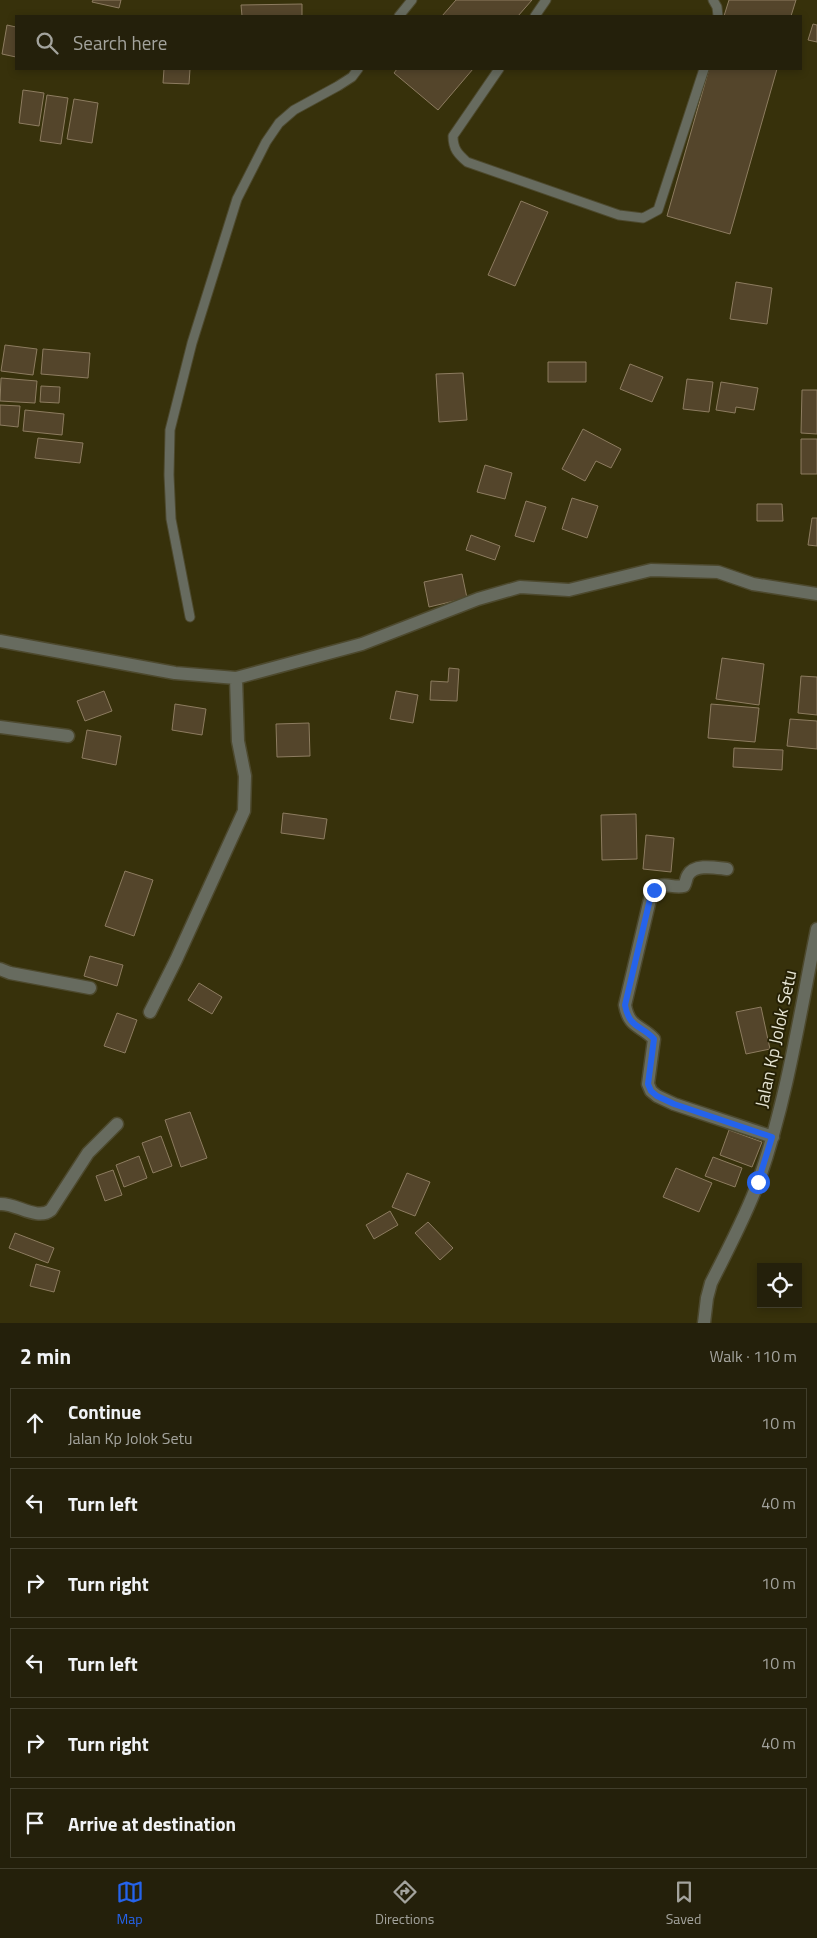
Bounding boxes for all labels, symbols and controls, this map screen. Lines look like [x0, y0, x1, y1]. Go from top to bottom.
search box [15, 15, 802, 70]
text: Search here [73, 28, 167, 57]
icon: search [33, 29, 61, 57]
route end [643, 879, 666, 902]
street label: Jalan Kp Jolok Setu [748, 968, 803, 1110]
route start [747, 1171, 770, 1194]
map controls [757, 1263, 802, 1308]
button: locate [757, 1263, 802, 1308]
text: 2 min [20, 1340, 71, 1372]
text: Walk · 110 m [709, 1344, 797, 1368]
text: Continue [68, 1397, 141, 1426]
icon: ahead [21, 1409, 49, 1437]
text: 10 m [761, 1411, 796, 1435]
text: Jalan Kp Jolok Setu [68, 1426, 193, 1450]
icon: left [21, 1489, 49, 1517]
text: Turn left [68, 1489, 138, 1518]
text: 40 m [761, 1491, 796, 1515]
icon: right [21, 1569, 49, 1597]
text: Turn right [68, 1569, 149, 1598]
text: 10 m [761, 1571, 796, 1595]
icon: left [21, 1649, 49, 1677]
text: Turn left [68, 1649, 138, 1678]
text: 10 m [761, 1651, 796, 1675]
icon: right [21, 1729, 49, 1757]
text: Turn right [68, 1729, 149, 1758]
text: 40 m [761, 1731, 796, 1755]
icon: arrive [21, 1809, 49, 1837]
text: Arrive at destination [68, 1809, 236, 1838]
tab: Map [116, 1878, 144, 1929]
tab: Directions [375, 1878, 434, 1929]
tab: Saved [666, 1878, 701, 1929]

